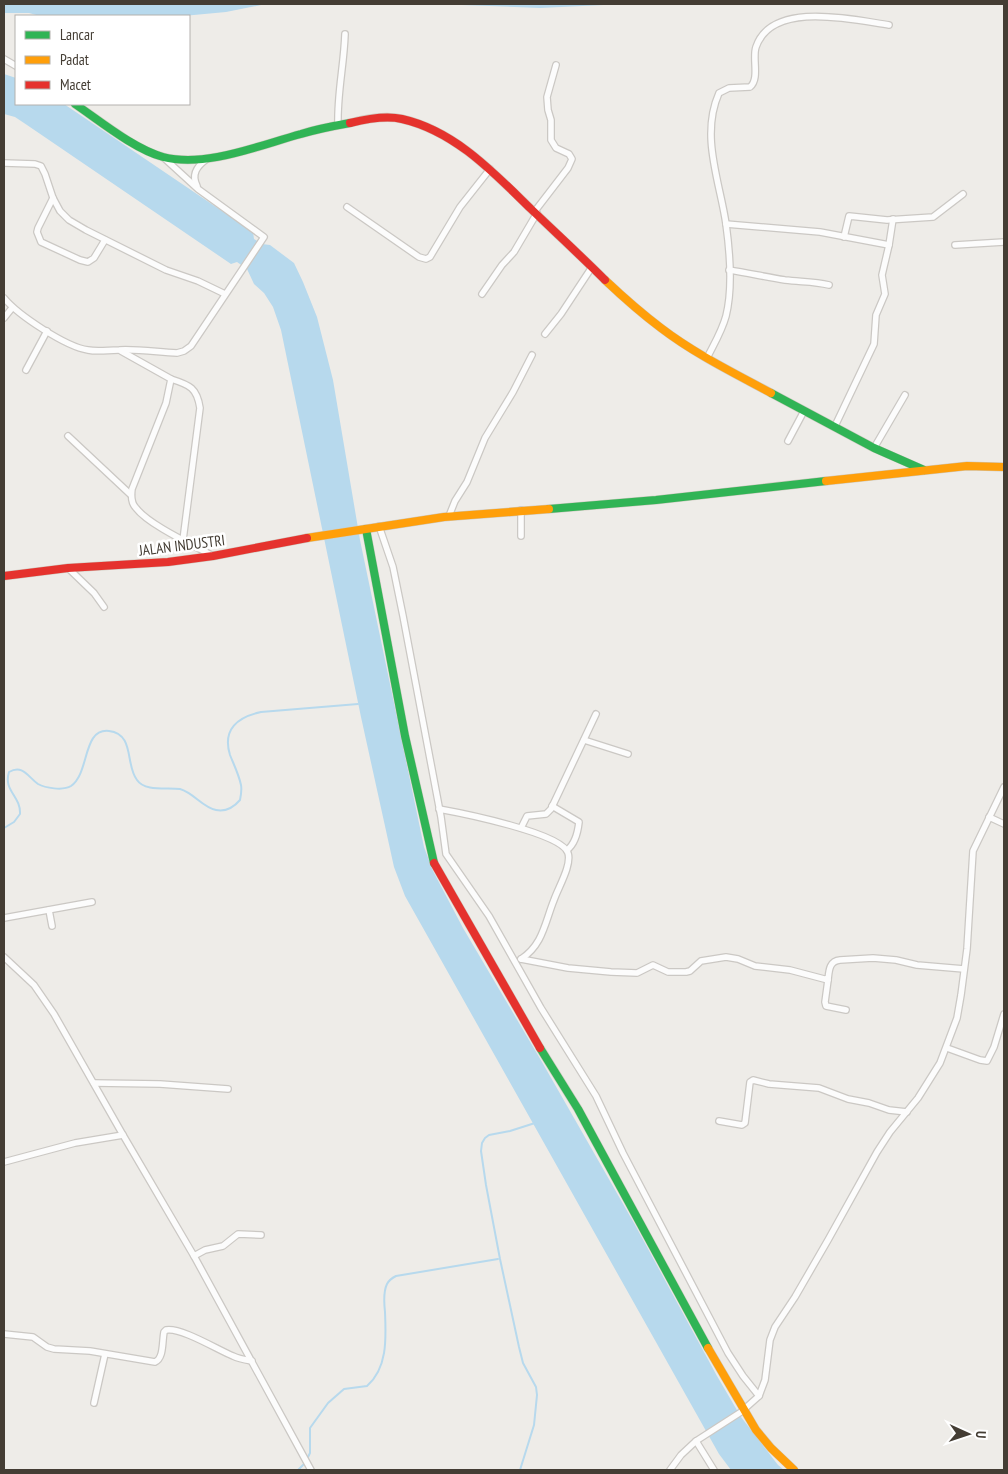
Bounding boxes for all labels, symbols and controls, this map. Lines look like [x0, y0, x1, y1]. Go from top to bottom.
legend [15, 15, 190, 105]
text: Lancar [60, 25, 95, 44]
text: Padat [60, 50, 89, 69]
text: Macet [60, 75, 91, 94]
street label: JALAN INDUSTRI [137, 530, 226, 560]
north arrow [943, 1409, 993, 1459]
text: U [972, 1431, 990, 1439]

